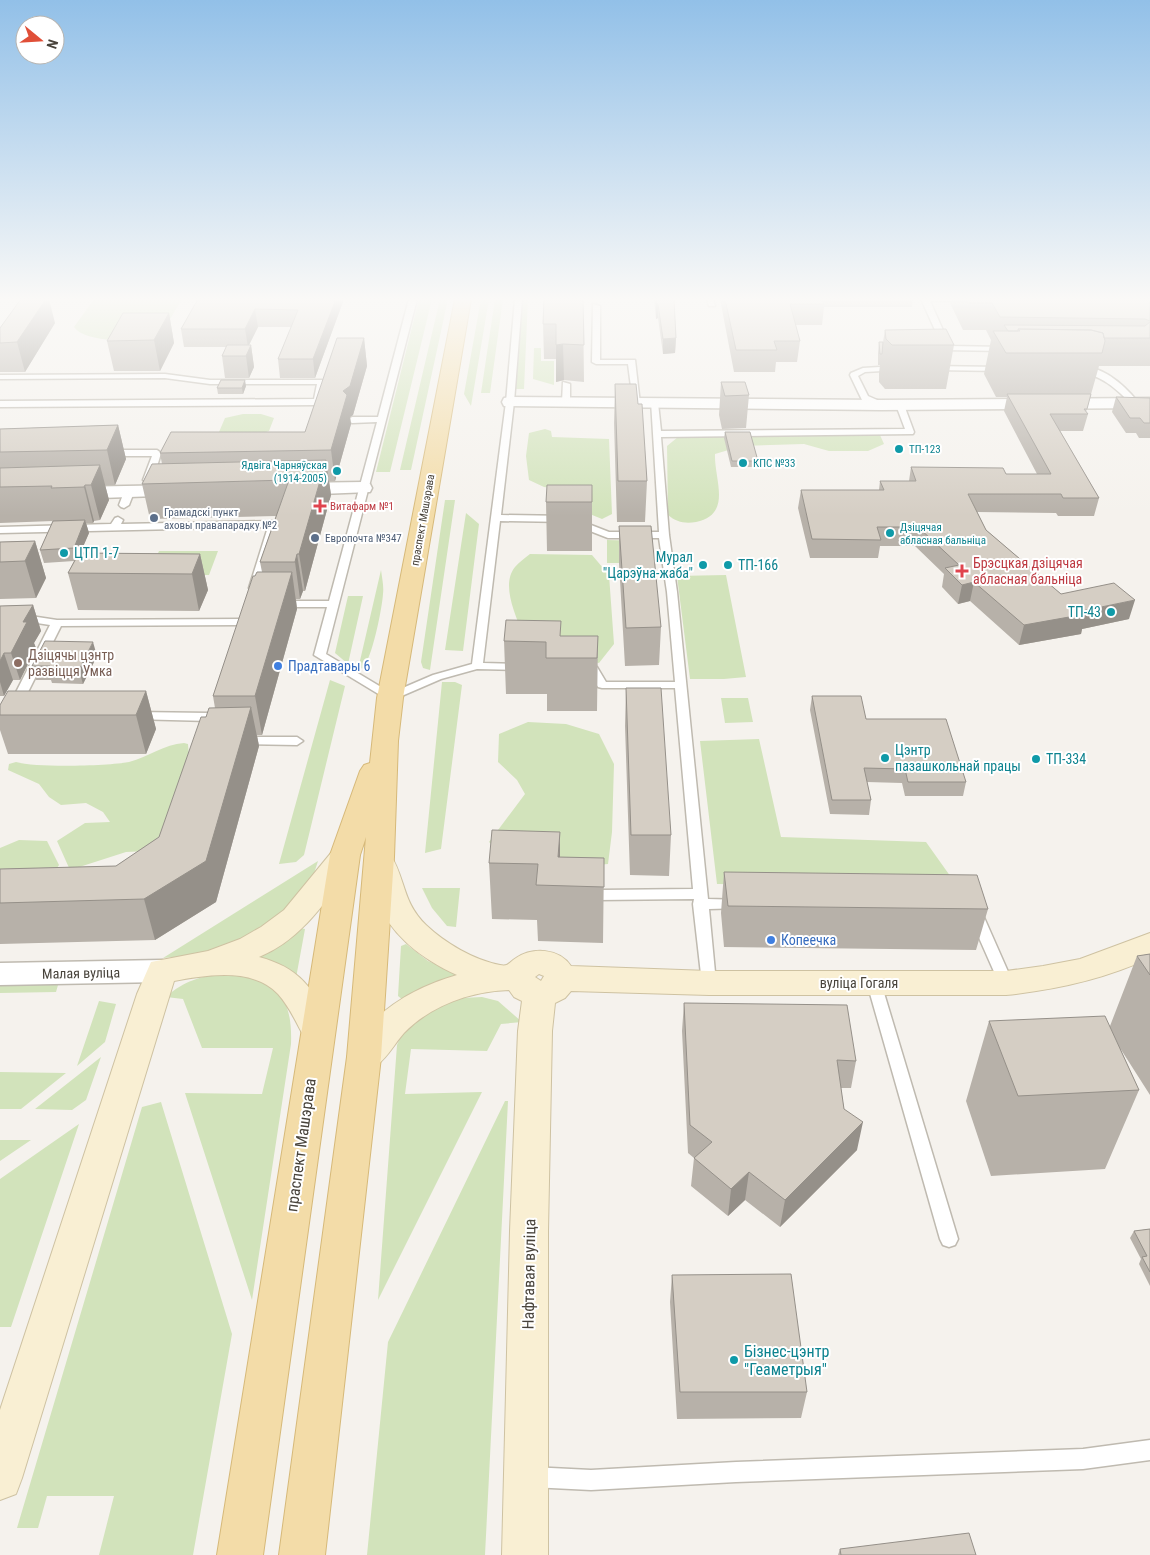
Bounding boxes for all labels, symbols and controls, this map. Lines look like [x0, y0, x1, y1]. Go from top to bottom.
north arrow [15, 15, 65, 65]
text: N [43, 37, 61, 51]
marker: ТП-123 [893, 443, 905, 455]
place label: ТП-123 [909, 443, 941, 456]
marker: КПС №33 [737, 457, 749, 469]
place label: КПС №33 [753, 457, 795, 470]
place label: Ядвіга Чарняўская (1914-2005) [241, 459, 327, 485]
marker: Ядвіга Чарняўская (1914-2005) [331, 465, 343, 477]
street label: праспект Машэрава [409, 473, 437, 567]
marker: Витафарм №1 [314, 500, 326, 512]
place label: Витафарм №1 [330, 500, 394, 513]
place label: Грамадскі пункт аховы правапарадку №2 [164, 506, 277, 532]
marker: Грамадскі пункт аховы правапарадку №2 [148, 512, 160, 524]
place label: Дзіцячая абласная бальніца [900, 521, 986, 547]
marker: Дзіцячая абласная бальніца [884, 527, 896, 539]
marker: Европочта №347 [309, 532, 321, 544]
place label: Европочта №347 [325, 532, 402, 545]
place label: ЦТП 1-7 [74, 545, 119, 561]
marker: ЦТП 1-7 [58, 547, 70, 559]
place label: Мурал "Царэўна-жаба" [603, 549, 693, 581]
place label: Брэсцкая дзіцячая абласная бальніца [973, 555, 1083, 587]
place label: ТП-166 [738, 557, 778, 573]
marker: Мурал "Царэўна-жаба" [697, 559, 709, 571]
marker: ТП-166 [722, 559, 734, 571]
marker: Брэсцкая дзіцячая абласная бальніца [955, 564, 969, 578]
place label: ТП-43 [1068, 604, 1101, 620]
marker: ТП-43 [1105, 606, 1117, 618]
place label: Дзіцячы цэнтр развіцця Умка [28, 647, 114, 679]
marker: Дзіцячы цэнтр развіцця Умка [12, 657, 24, 669]
place label: Прадтавары 6 [288, 658, 371, 674]
marker: Прадтавары 6 [272, 660, 284, 672]
place label: Цэнтр пазашкольнай працы [895, 742, 1021, 774]
place label: ТП-334 [1046, 751, 1086, 767]
marker: Цэнтр пазашкольнай працы [879, 752, 891, 764]
marker: ТП-334 [1030, 753, 1042, 765]
place label: Копеечка [781, 932, 836, 948]
marker: Копеечка [765, 934, 777, 946]
street label: Малая вуліца [42, 964, 120, 982]
street label: вуліца Гогаля [820, 975, 898, 991]
street label: праспект Машэрава [282, 1077, 320, 1213]
street label: Нафтавая вуліца [519, 1218, 539, 1330]
place label: Бізнес-цэнтр "Геаметрыя" [744, 1342, 830, 1379]
marker: Бізнес-цэнтр "Геаметрыя" [728, 1354, 740, 1366]

